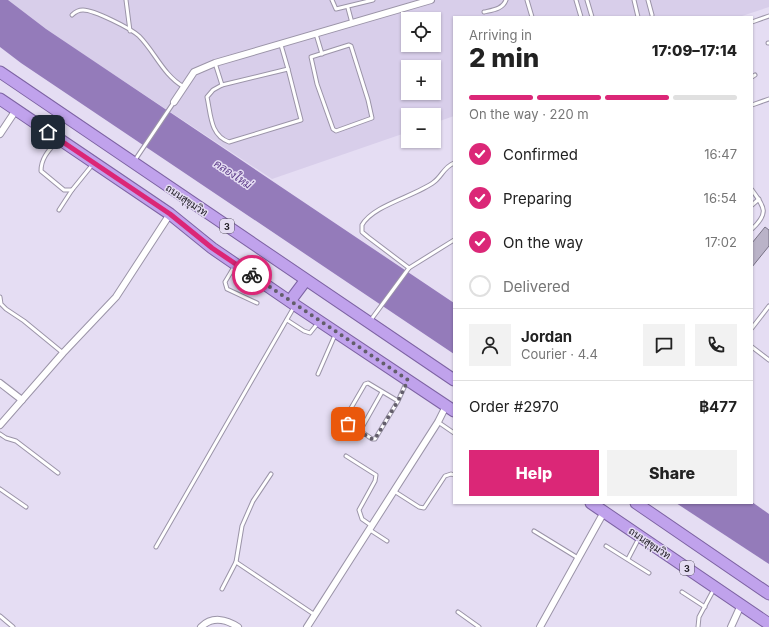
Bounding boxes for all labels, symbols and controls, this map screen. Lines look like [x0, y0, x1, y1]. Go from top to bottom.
map controls [401, 12, 441, 148]
button: locate [401, 12, 441, 52]
text: Arriving in [469, 27, 532, 43]
text: 17:09–17:14 [652, 41, 737, 60]
text: 2 min [469, 42, 539, 73]
button: + [401, 60, 441, 100]
text: On the way · 220 m [469, 106, 589, 122]
button: − [401, 108, 441, 148]
pin [31, 115, 65, 149]
icon: home [37, 121, 59, 143]
icon: check [469, 143, 491, 165]
text: Confirmed [503, 145, 578, 164]
text: 16:47 [704, 146, 737, 162]
water label: คลองใหม่ [211, 155, 256, 192]
street label: ถนนสุขุมวิท [163, 182, 210, 220]
icon: check [469, 187, 491, 209]
text: Preparing [503, 189, 572, 208]
text: 16:54 [704, 190, 737, 206]
road number: 3 [220, 219, 234, 233]
icon: check [469, 231, 491, 253]
text: On the way [503, 233, 583, 252]
text: 17:02 [705, 234, 737, 250]
courier [232, 255, 272, 295]
icon: bike [241, 264, 263, 286]
text: Delivered [503, 277, 570, 296]
button: person [469, 324, 511, 366]
button: chat [643, 324, 685, 366]
button: phone [695, 324, 737, 366]
text: Jordan [521, 327, 572, 346]
text: Courier · 4.4 [521, 346, 598, 362]
text: Order #2970 [469, 397, 559, 416]
text: ฿477 [699, 397, 737, 416]
pin [331, 407, 365, 441]
icon: bag [337, 413, 359, 435]
button: Help [469, 450, 599, 496]
button: Share [607, 450, 737, 496]
street label: ถนนสุขุมวิท [626, 525, 673, 563]
road number: 3 [680, 561, 694, 575]

